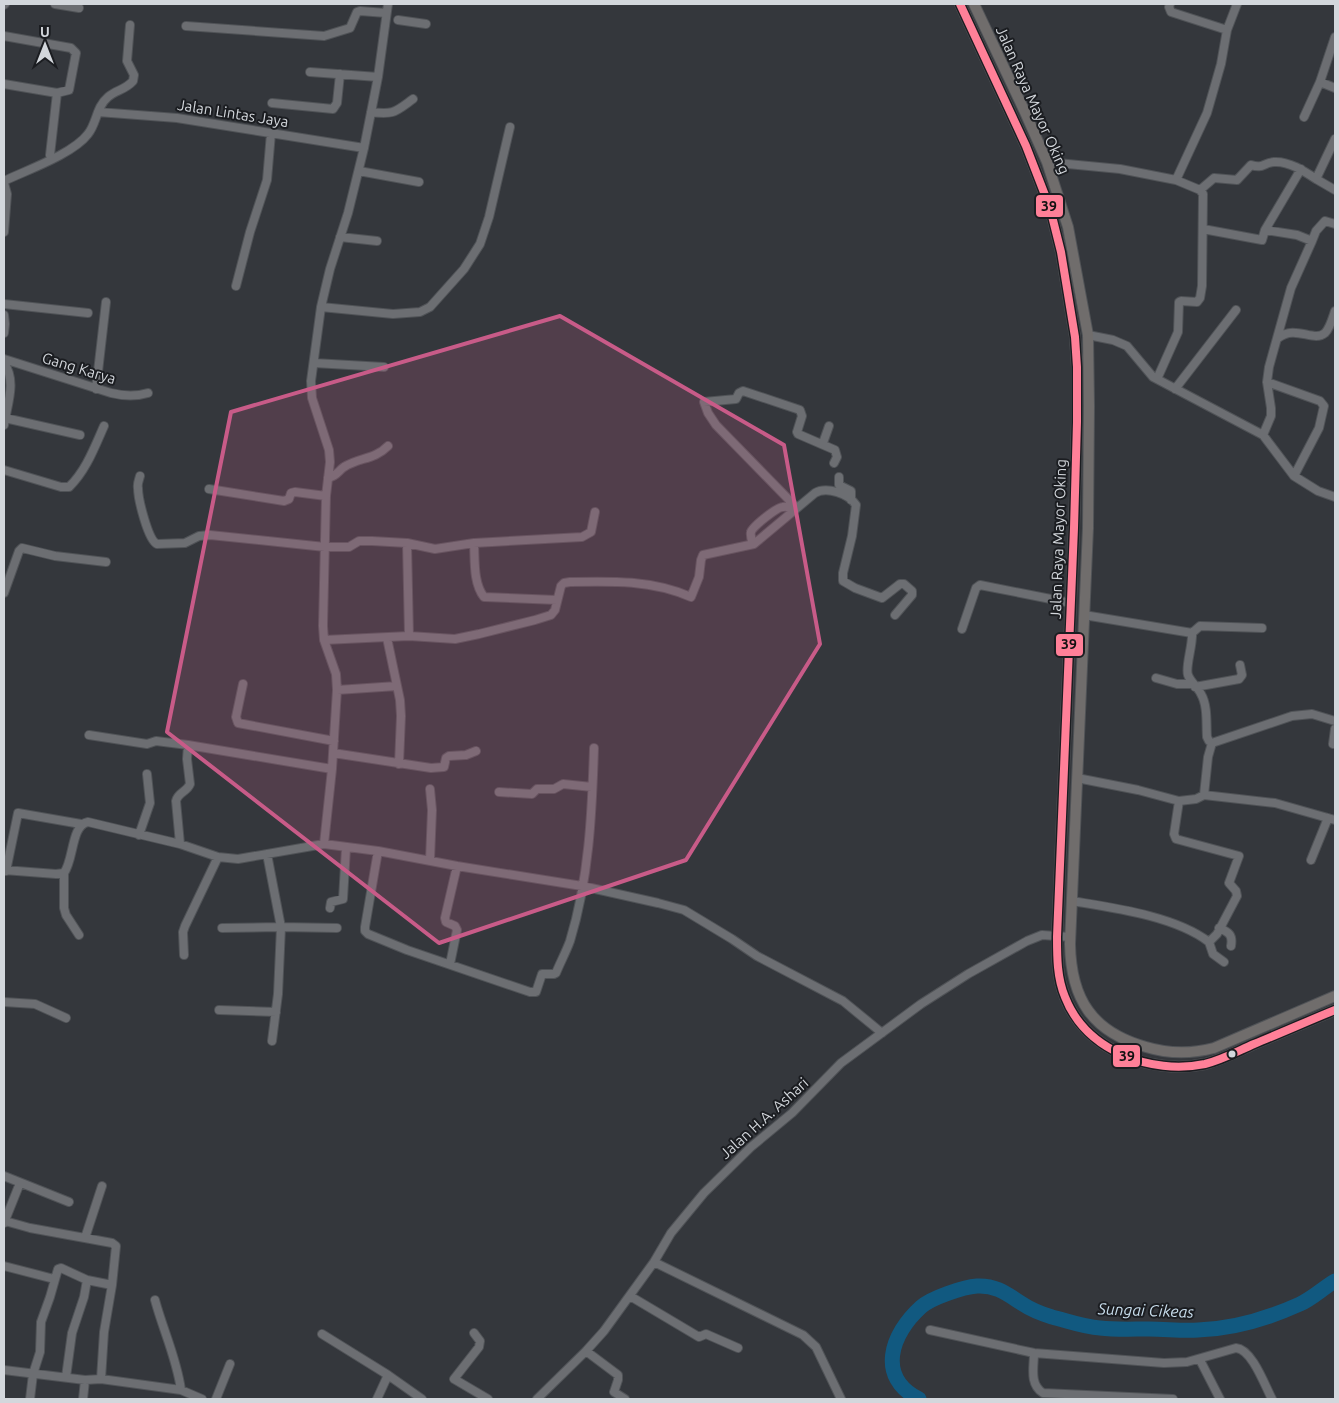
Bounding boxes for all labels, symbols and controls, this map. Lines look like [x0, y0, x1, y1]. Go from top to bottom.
north arrow [20, 20, 70, 70]
street label: Jalan Raya Mayor Oking [993, 23, 1073, 177]
text: U [40, 24, 50, 40]
street label: Jalan Lintas Jaya [176, 96, 290, 130]
line badge: 39 [1035, 194, 1064, 218]
text: 39 [1041, 198, 1057, 214]
street label: Gang Karya [40, 349, 118, 387]
street label: Jalan Raya Mayor Oking [1047, 459, 1069, 619]
line badge: 39 [1055, 633, 1084, 657]
text: 39 [1061, 636, 1077, 652]
line badge: 39 [1112, 1044, 1141, 1068]
text: 39 [1119, 1048, 1135, 1064]
unlabelled marker [1227, 1049, 1237, 1059]
street label: Jalan H.A. Ashari [716, 1074, 812, 1162]
water label: Sungai Cikeas [1097, 1299, 1195, 1321]

